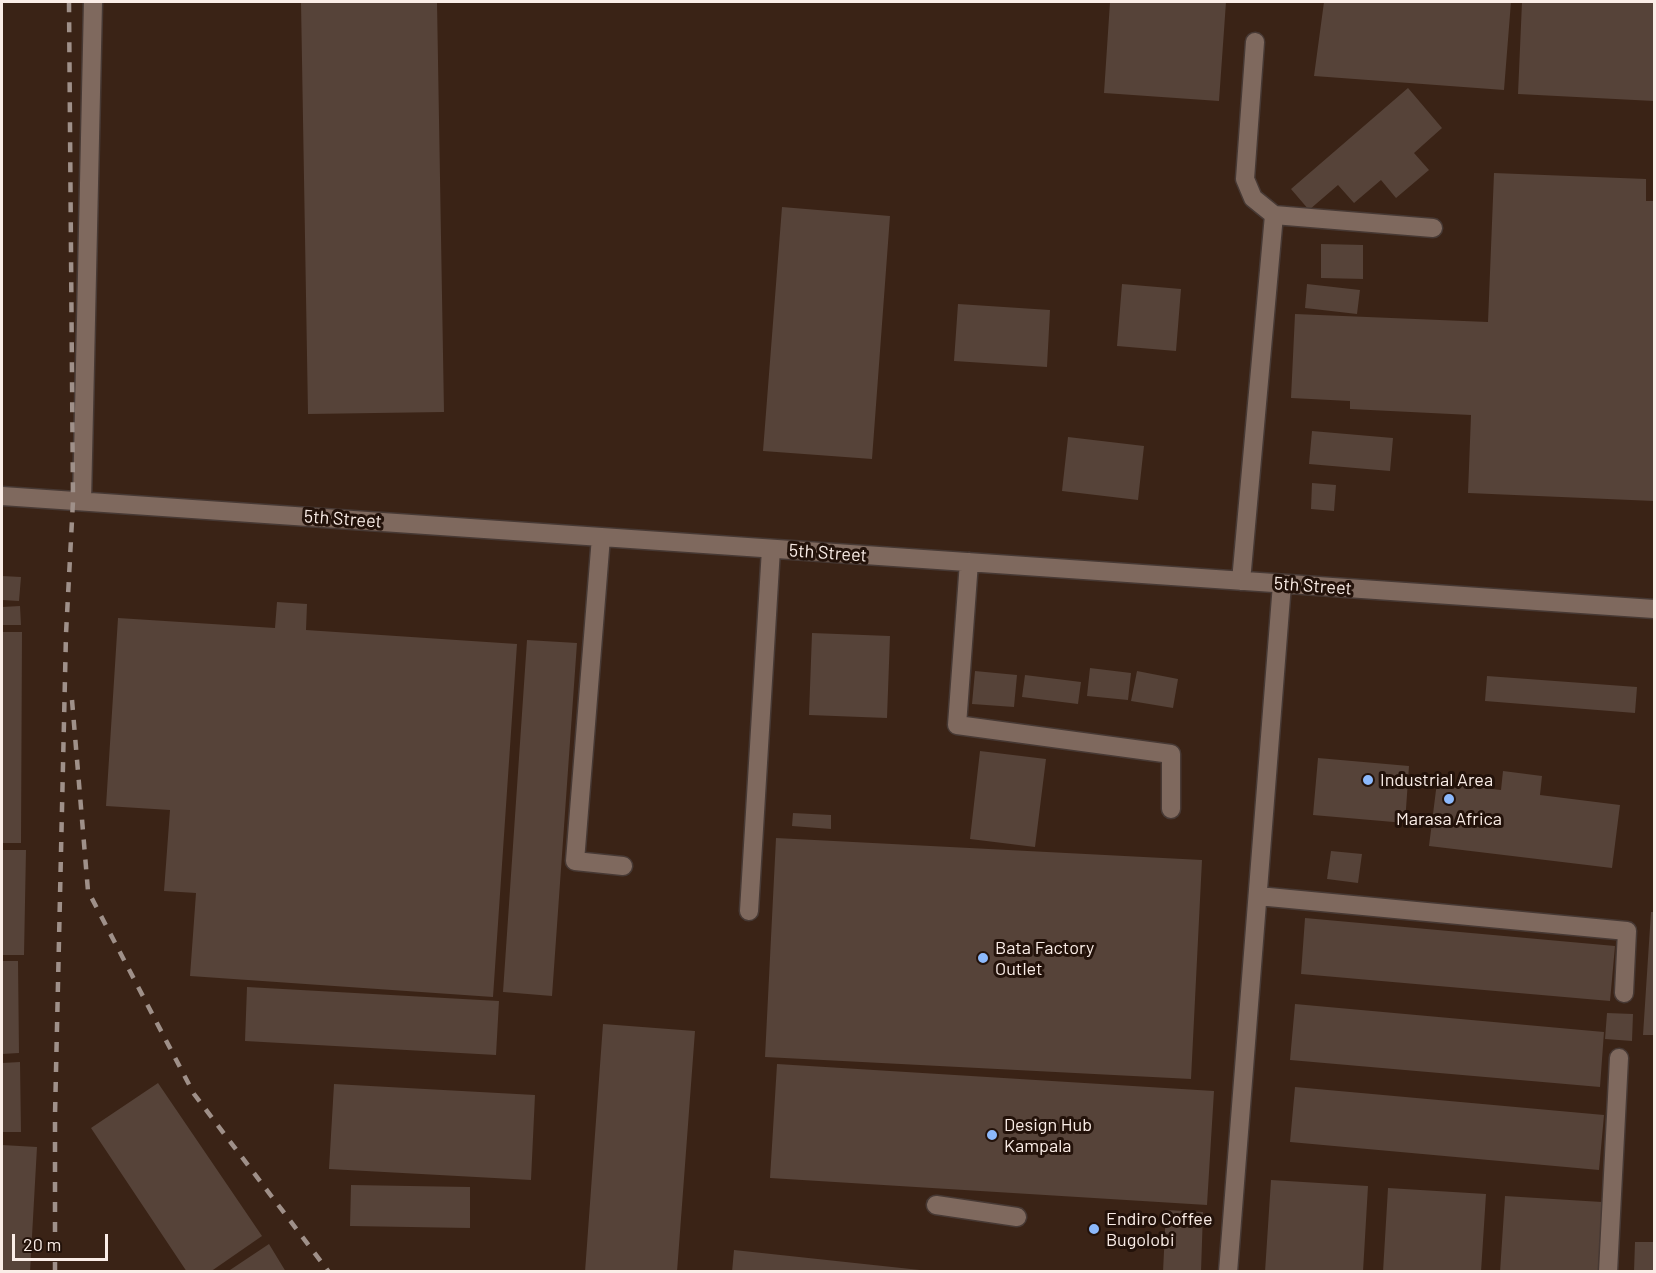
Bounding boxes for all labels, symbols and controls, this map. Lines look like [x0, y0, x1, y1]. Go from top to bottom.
street label: 5th Street [303, 505, 383, 533]
street label: 5th Street [788, 539, 868, 567]
street label: 5th Street [1273, 572, 1353, 600]
place label: Industrial Area [1380, 769, 1493, 791]
marker: Industrial Area [1361, 773, 1375, 787]
marker: Marasa Africa [1442, 792, 1456, 806]
place label: Marasa Africa [1396, 808, 1502, 830]
place label: Bata Factory Outlet [995, 937, 1094, 980]
marker: Bata Factory Outlet [976, 951, 990, 965]
place label: Design Hub Kampala [1004, 1114, 1092, 1156]
marker: Design Hub Kampala [985, 1128, 999, 1142]
place label: Endiro Coffee Bugolobi [1106, 1208, 1213, 1250]
scale bar [15, 1222, 111, 1260]
marker: Endiro Coffee Bugolobi [1087, 1222, 1101, 1236]
text: 20 m [23, 1233, 61, 1255]

